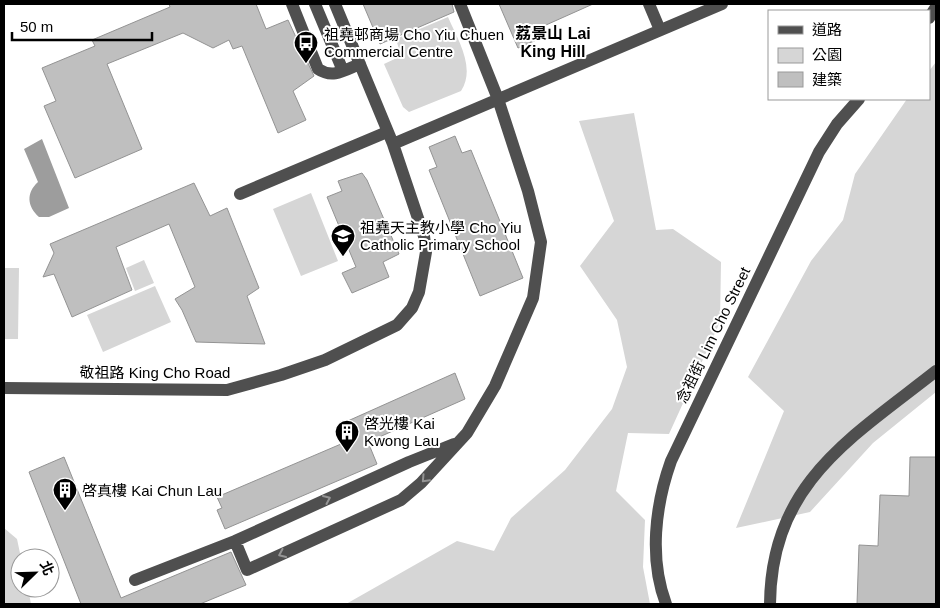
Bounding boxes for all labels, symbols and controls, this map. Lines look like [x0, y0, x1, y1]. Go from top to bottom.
scale bar [12, 10, 152, 42]
legend [768, 10, 930, 100]
text: 50 m [20, 18, 53, 35]
text: 道路 [812, 21, 842, 38]
district label: 荔景山 Lai King Hill [515, 25, 591, 60]
place label: 祖堯邨商場 Cho Yiu Chuen Commercial Centre [324, 26, 504, 60]
bus stop icon: 祖堯邨商場 Cho Yiu Chuen Commercial Centre [293, 30, 319, 64]
text: 公園 [812, 46, 842, 63]
text: 建築 [812, 71, 842, 88]
place label: 祖堯天主教小學 Cho Yiu Catholic Primary School [360, 219, 522, 253]
school or university icon: 祖堯天主教小學 Cho Yiu Catholic Primary School [330, 223, 356, 257]
street label: 念祖街 Lim Cho Street [673, 263, 754, 406]
street label: 敬祖路 King Cho Road [80, 364, 230, 381]
place label: 啓光樓 Kai Kwong Lau [364, 415, 439, 449]
building icon: 啓光樓 Kai Kwong Lau [334, 419, 360, 453]
one-way arrow [422, 474, 431, 483]
building icon: 啓真樓 Kai Chun Lau [52, 477, 78, 511]
place label: 啓真樓 Kai Chun Lau [82, 482, 222, 499]
one-way arrow [322, 495, 331, 505]
north arrow [10, 548, 60, 598]
one-way arrow [278, 548, 287, 559]
text: 北 [37, 558, 57, 577]

